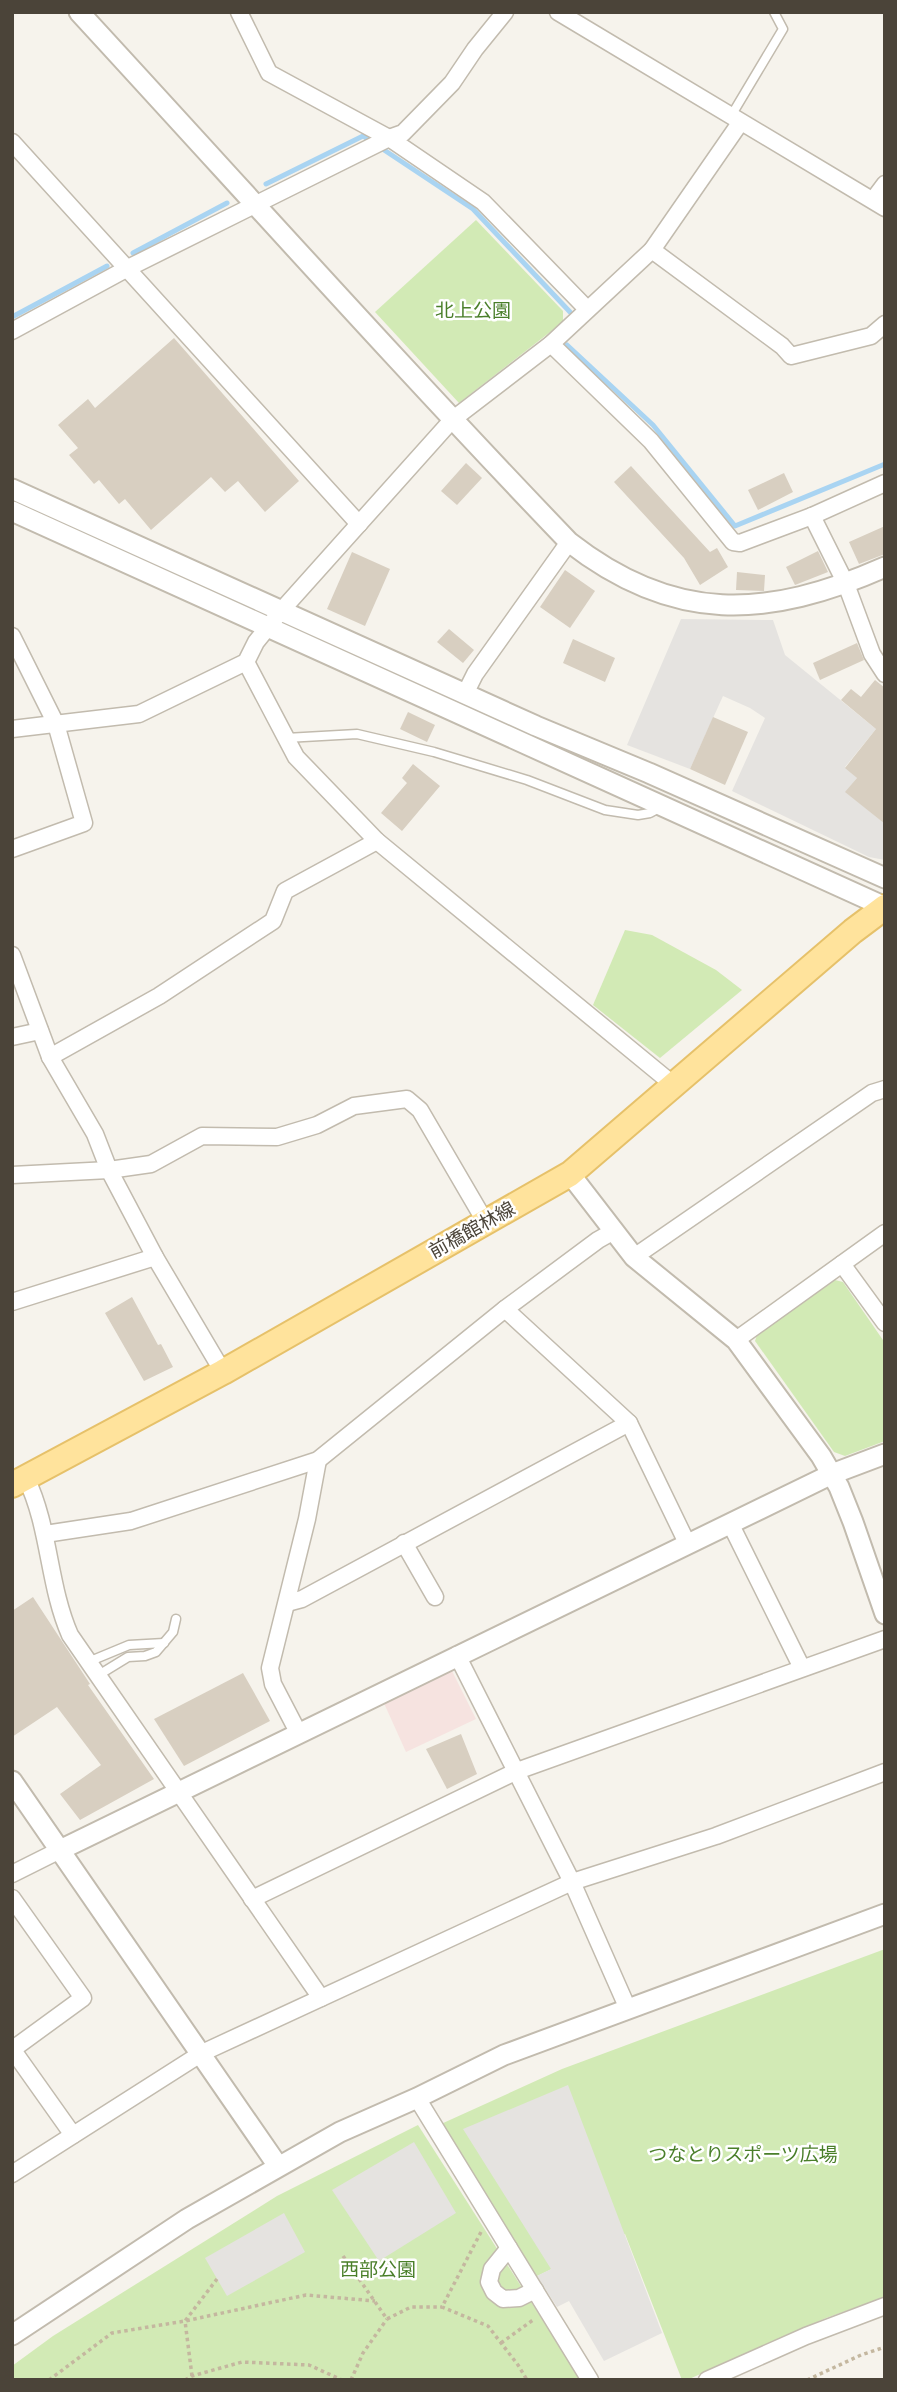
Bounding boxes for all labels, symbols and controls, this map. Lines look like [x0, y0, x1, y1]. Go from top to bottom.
park label: 北上公園 [435, 299, 511, 322]
street label: 前橋館林線 [425, 1197, 519, 1263]
park label: つなとりスポーツ広場 [648, 2143, 838, 2166]
park label: 西部公園 [340, 2258, 416, 2281]

